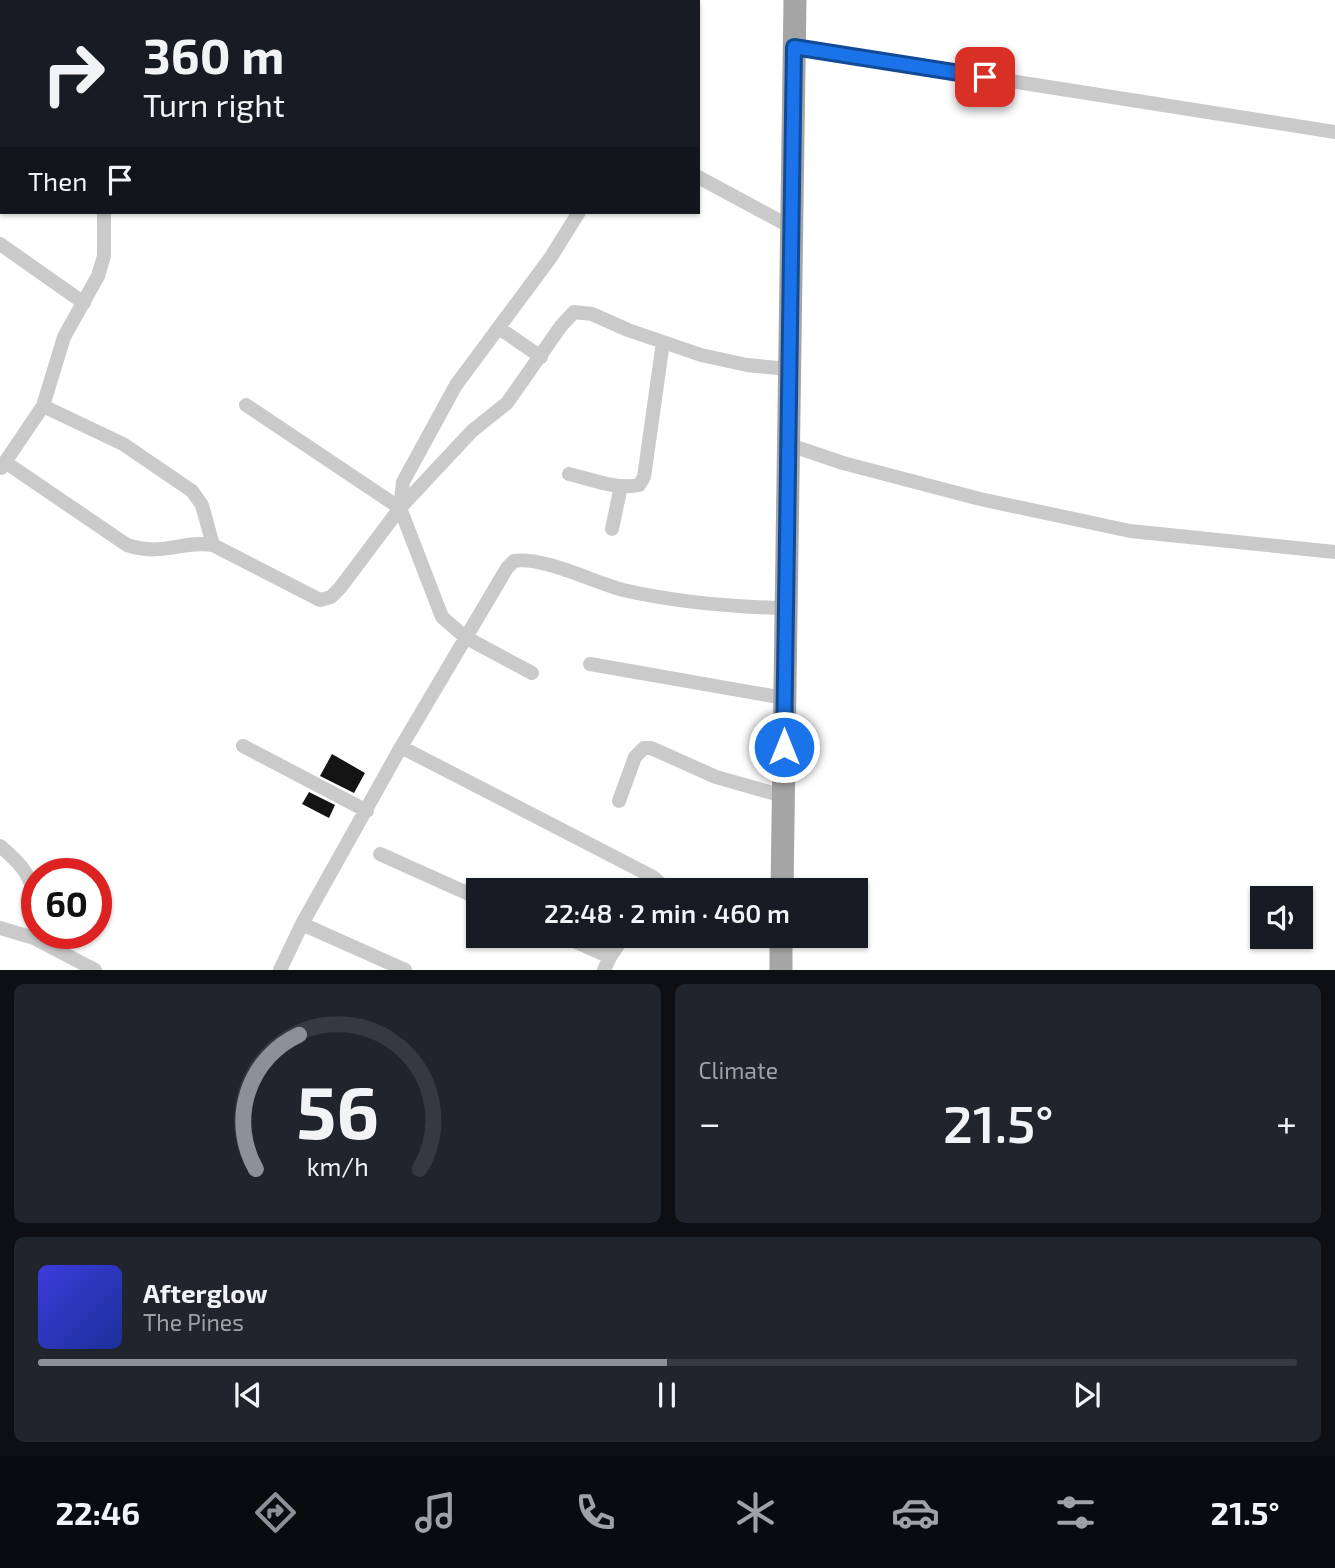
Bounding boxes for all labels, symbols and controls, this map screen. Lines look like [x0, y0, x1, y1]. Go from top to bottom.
text: 360 m [143, 25, 284, 84]
icon: right [28, 28, 119, 119]
pin [955, 47, 1015, 107]
icon: arrive [966, 58, 1004, 96]
text: Turn right [143, 85, 285, 123]
icon: arrive [101, 161, 139, 199]
text: Then [28, 165, 87, 196]
position arrow [747, 710, 821, 784]
speed limit sign: 60 [21, 858, 112, 949]
map controls [1250, 886, 1313, 949]
button: sound [1250, 886, 1313, 949]
text: 22:48 · 2 min · 460 m [544, 897, 790, 928]
text: Climate [699, 1056, 778, 1084]
text: 56 [296, 1067, 379, 1155]
text: 21.5° [943, 1091, 1054, 1153]
text: − [699, 1099, 721, 1145]
text: + [1276, 1099, 1297, 1145]
text: km/h [306, 1151, 368, 1181]
text: Afterglow [143, 1277, 268, 1308]
text: The Pines [143, 1308, 244, 1336]
icon: previous [229, 1376, 267, 1414]
icon: pause [648, 1376, 686, 1414]
icon: next [1068, 1376, 1106, 1414]
icon: directions [251, 1488, 300, 1537]
icon: music [411, 1488, 460, 1537]
icon: phone [571, 1488, 620, 1537]
icon: climate [731, 1488, 780, 1537]
icon: car [891, 1488, 940, 1537]
icon: filters [1051, 1488, 1100, 1537]
text: 22:46 [55, 1493, 140, 1531]
text: 21.5° [1211, 1493, 1280, 1531]

